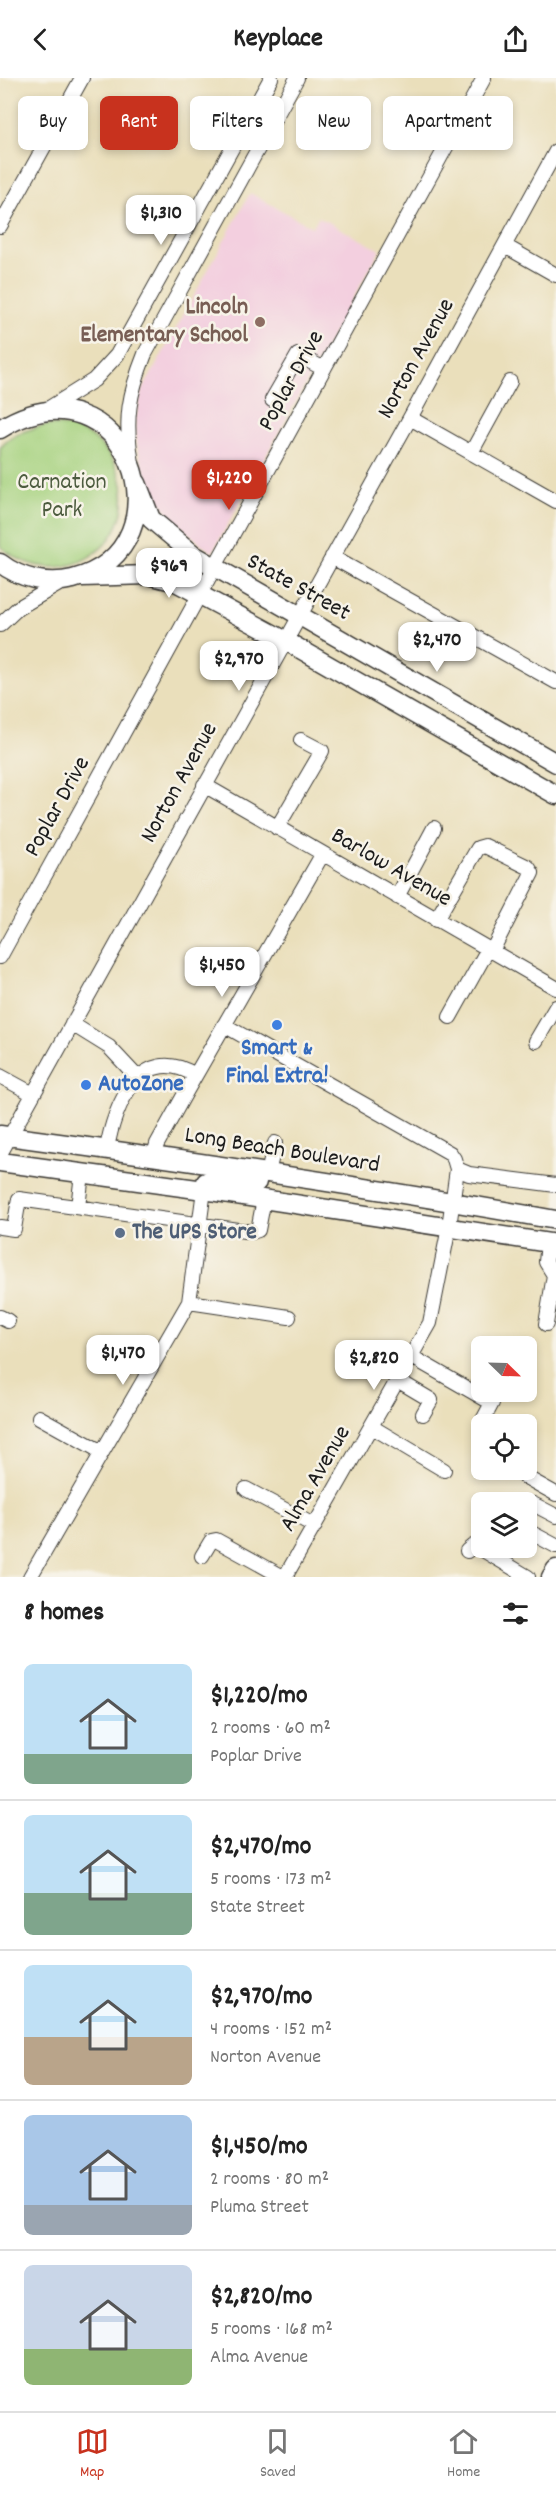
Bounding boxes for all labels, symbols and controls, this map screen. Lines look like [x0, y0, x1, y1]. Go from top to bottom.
text: Keyplace [233, 20, 323, 59]
icon: back [24, 23, 57, 56]
icon: share [499, 23, 532, 56]
chip: Buy [18, 96, 88, 150]
chip: Rent [100, 96, 178, 150]
chip: Filters [190, 96, 284, 150]
chip: New [296, 96, 371, 150]
chip: Apartment [383, 96, 513, 150]
pin: $1,310 [112, 195, 210, 246]
text: $1,310 [140, 200, 182, 228]
place label: Lincoln Elementary School [80, 291, 248, 353]
street label: Norton Avenue [370, 292, 464, 426]
marker: Lincoln Elementary School [253, 315, 267, 329]
street label: Poplar Drive [250, 325, 334, 437]
pin: $1,220 [180, 460, 278, 511]
text: $1,220 [206, 465, 252, 493]
park label: Carnation Park [17, 466, 107, 528]
street label: State Street [240, 546, 356, 631]
pin: $969 [133, 548, 205, 599]
text: $969 [150, 553, 188, 581]
pin: $2,470 [388, 622, 486, 673]
text: $2,470 [412, 627, 462, 655]
pin: $2,970 [190, 641, 288, 692]
text: $2,970 [214, 646, 264, 674]
street label: Norton Avenue [133, 716, 227, 850]
street label: Poplar Drive [16, 751, 100, 863]
street label: Barlow Avenue [324, 820, 458, 916]
pin: $1,450 [173, 947, 271, 998]
text: $1,450 [199, 952, 245, 980]
marker: Smart & Final Extra! [270, 1018, 284, 1032]
place label: Smart & Final Extra! [226, 1032, 328, 1094]
place label: AutoZone [98, 1068, 184, 1102]
marker: AutoZone [79, 1078, 93, 1092]
street label: Long Beach Boulevard [182, 1119, 382, 1183]
place label: The UPS Store [132, 1216, 257, 1250]
marker: The UPS Store [113, 1226, 127, 1240]
pin: $1,470 [74, 1335, 172, 1386]
north arrow [471, 1336, 537, 1402]
map controls [471, 1336, 537, 1558]
text: $1,470 [100, 1340, 146, 1368]
pin: $2,820 [325, 1340, 423, 1391]
text: $2,820 [349, 1345, 399, 1373]
button: locate [471, 1414, 537, 1480]
street label: Alma Avenue [272, 1420, 360, 1538]
button: layers [471, 1492, 537, 1558]
text: 8 homes [24, 1595, 104, 1632]
icon: filters [499, 1597, 532, 1630]
text: $1,220/mo [210, 1678, 308, 1715]
icon: home [72, 1688, 144, 1760]
text: 2 rooms · 60 m² [210, 1715, 331, 1743]
text: Poplar Drive [210, 1743, 302, 1771]
text: $2,470/mo [210, 1829, 311, 1866]
icon: home [72, 1839, 144, 1911]
text: 5 rooms · 173 m² [210, 1866, 331, 1894]
text: State Street [210, 1894, 305, 1922]
text: $2,970/mo [210, 1979, 312, 2016]
icon: home [72, 1989, 144, 2061]
text: 4 rooms · 152 m² [210, 2016, 332, 2044]
text: Norton Avenue [210, 2044, 321, 2072]
text: $1,450/mo [210, 2129, 308, 2166]
icon: home [72, 2139, 144, 2211]
text: 2 rooms · 80 m² [210, 2166, 329, 2194]
text: Pluma Street [210, 2194, 309, 2222]
text: $2,820/mo [210, 2279, 312, 2316]
icon: home [72, 2289, 144, 2361]
text: 5 rooms · 168 m² [210, 2316, 333, 2344]
text: Alma Avenue [210, 2344, 308, 2372]
tab: Map [76, 2425, 109, 2484]
tab: Saved [260, 2425, 296, 2484]
tab: Home [447, 2425, 480, 2484]

